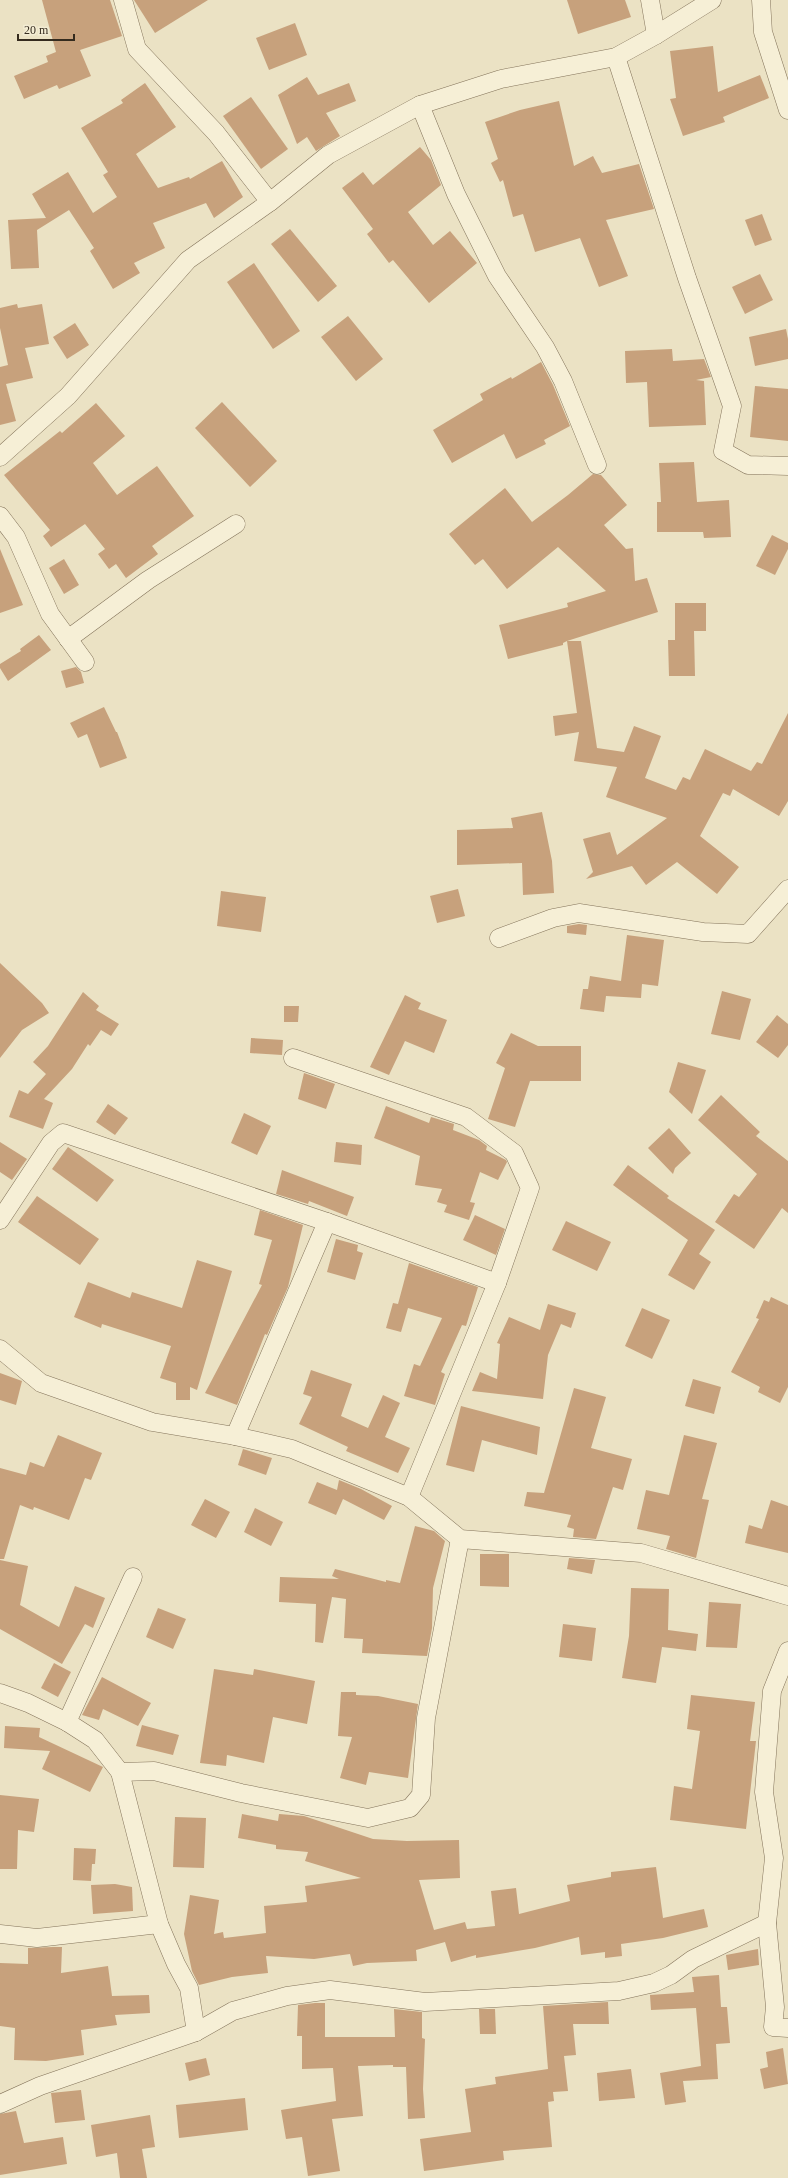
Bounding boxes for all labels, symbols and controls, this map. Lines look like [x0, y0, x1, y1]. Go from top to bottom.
scale bar [18, 16, 74, 42]
text: 20 m [24, 23, 49, 37]

